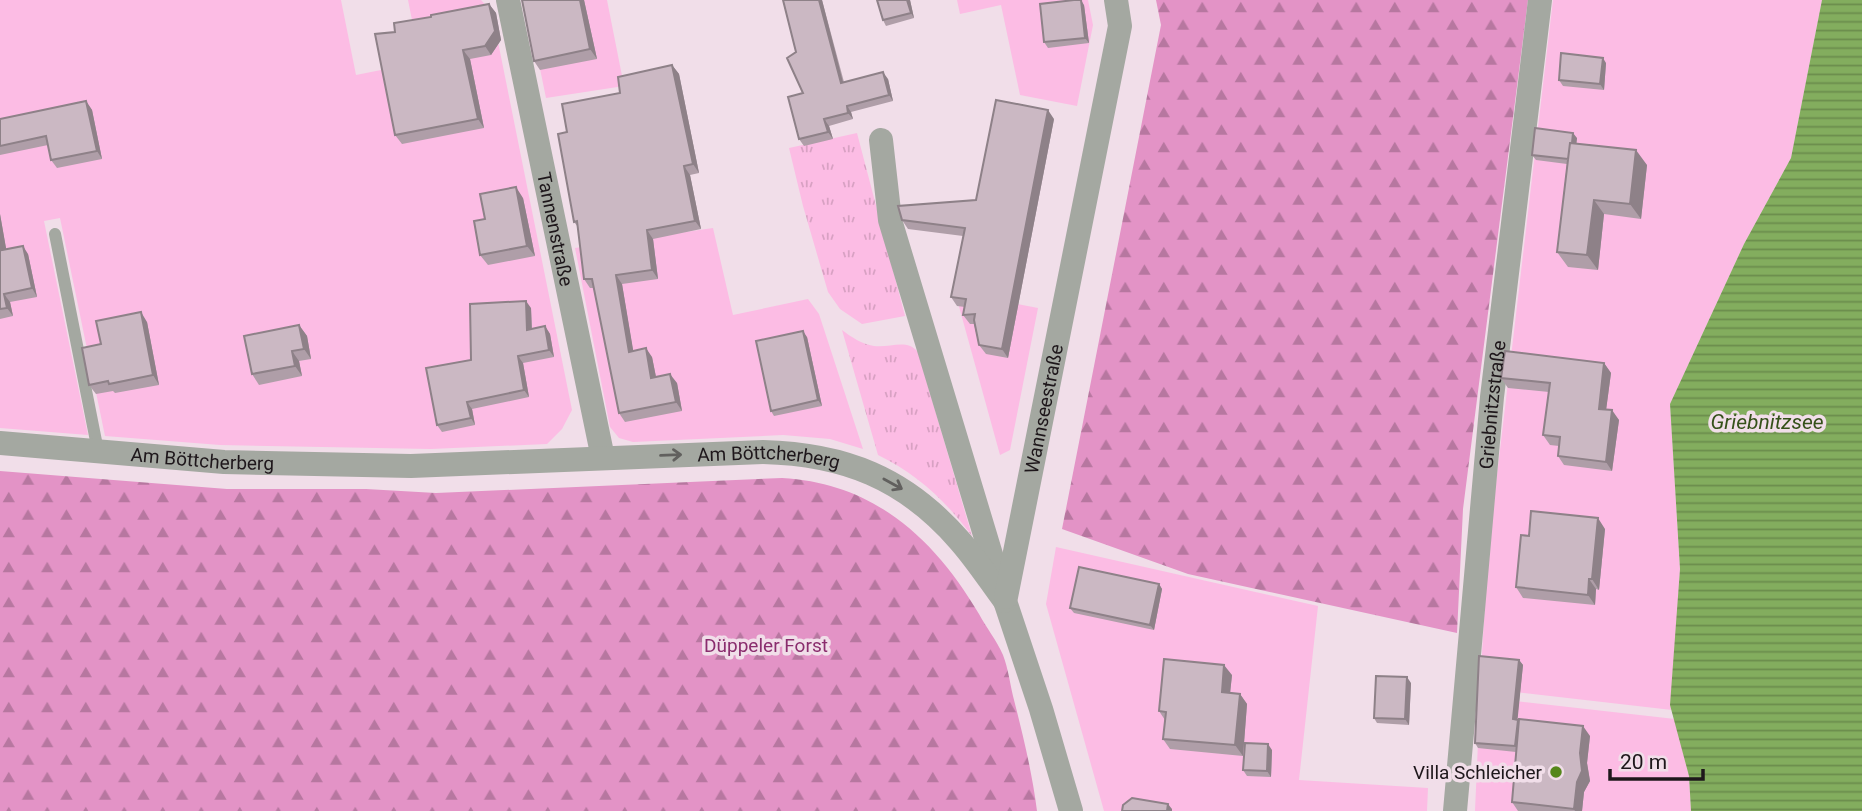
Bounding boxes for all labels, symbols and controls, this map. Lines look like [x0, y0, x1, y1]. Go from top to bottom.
street label: Tannenstraße [532, 170, 579, 288]
street label: Griebnitzstraße [1474, 339, 1510, 470]
street label: Wannseestraße [1019, 342, 1068, 476]
water label: Griebnitzsee [1710, 410, 1824, 434]
street label: Am Böttcherberg [697, 440, 843, 474]
street label: Am Böttcherberg [130, 443, 274, 475]
one-way arrow [660, 449, 683, 462]
one-way arrow [882, 478, 903, 491]
park label: Düppeler Forst [704, 634, 828, 657]
scale bar [1610, 738, 1703, 782]
text: 20 m [1620, 750, 1667, 774]
place label: Villa Schleicher [1413, 761, 1543, 784]
marker: Villa Schleicher [1548, 764, 1564, 780]

